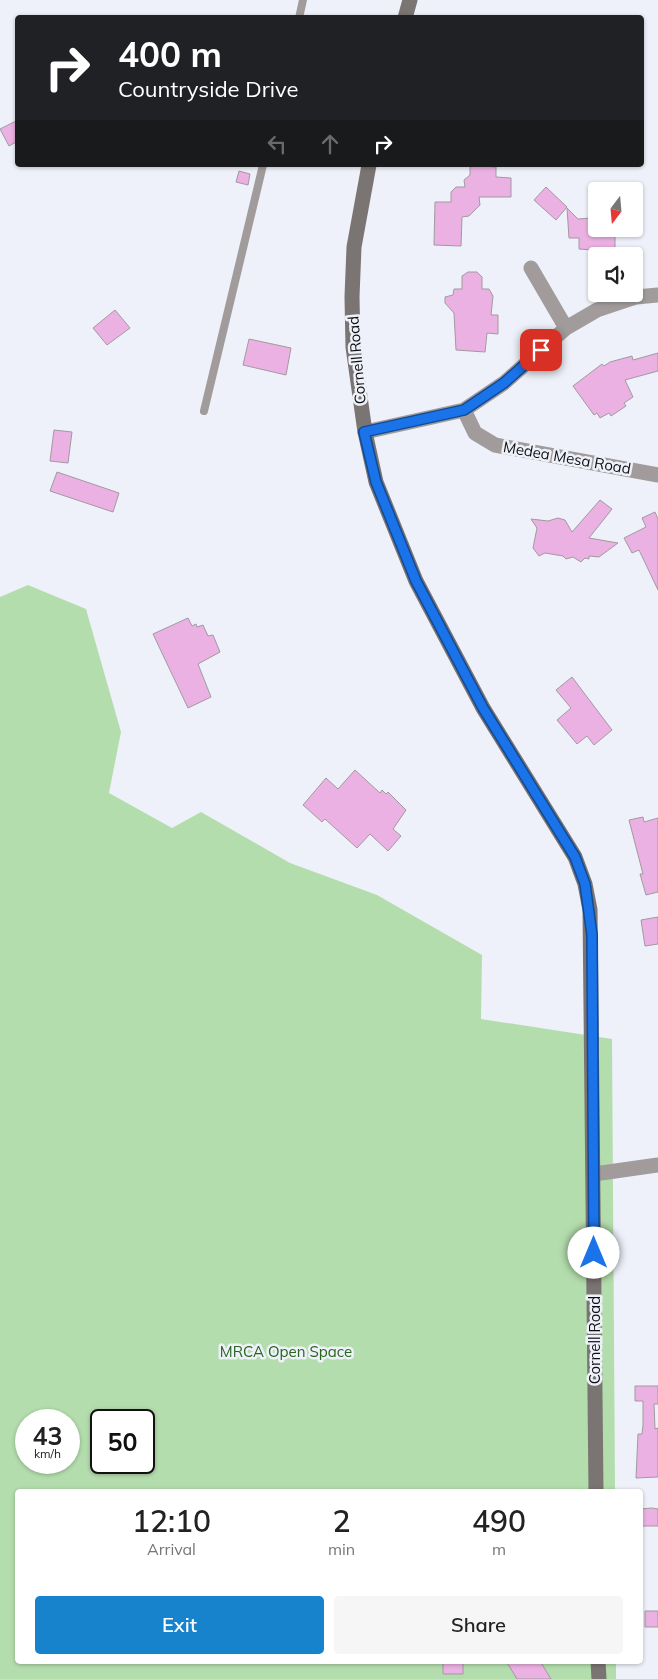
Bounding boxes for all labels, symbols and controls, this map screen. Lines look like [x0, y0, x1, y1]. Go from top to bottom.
text: 400 m [118, 32, 222, 76]
icon: right [35, 35, 100, 100]
text: Countryside Drive [118, 75, 298, 103]
icon: left [263, 130, 291, 158]
icon: ahead [316, 130, 344, 158]
icon: right [369, 130, 397, 158]
north arrow [588, 182, 642, 238]
map controls [588, 182, 643, 302]
button: sound [588, 247, 643, 302]
street label: Cornell Road [343, 315, 370, 405]
pin [520, 329, 562, 371]
icon: arrive [527, 336, 555, 364]
street label: Medea Mesa Road [502, 437, 632, 478]
position arrow [567, 1226, 619, 1278]
street label: Cornell Road [585, 1296, 604, 1384]
park label: MRCA Open Space [220, 1342, 352, 1361]
speed limit sign: 50 [90, 1409, 155, 1474]
text: 43 [32, 1420, 63, 1451]
text: km/h [34, 1446, 61, 1461]
text: 12:10 [132, 1502, 211, 1540]
text: 2 [333, 1502, 351, 1540]
text: 490 [472, 1502, 526, 1540]
text: Arrival [147, 1539, 196, 1559]
text: min [328, 1539, 355, 1559]
text: m [492, 1539, 506, 1559]
button: Exit [35, 1596, 324, 1654]
button: Share [334, 1596, 623, 1654]

